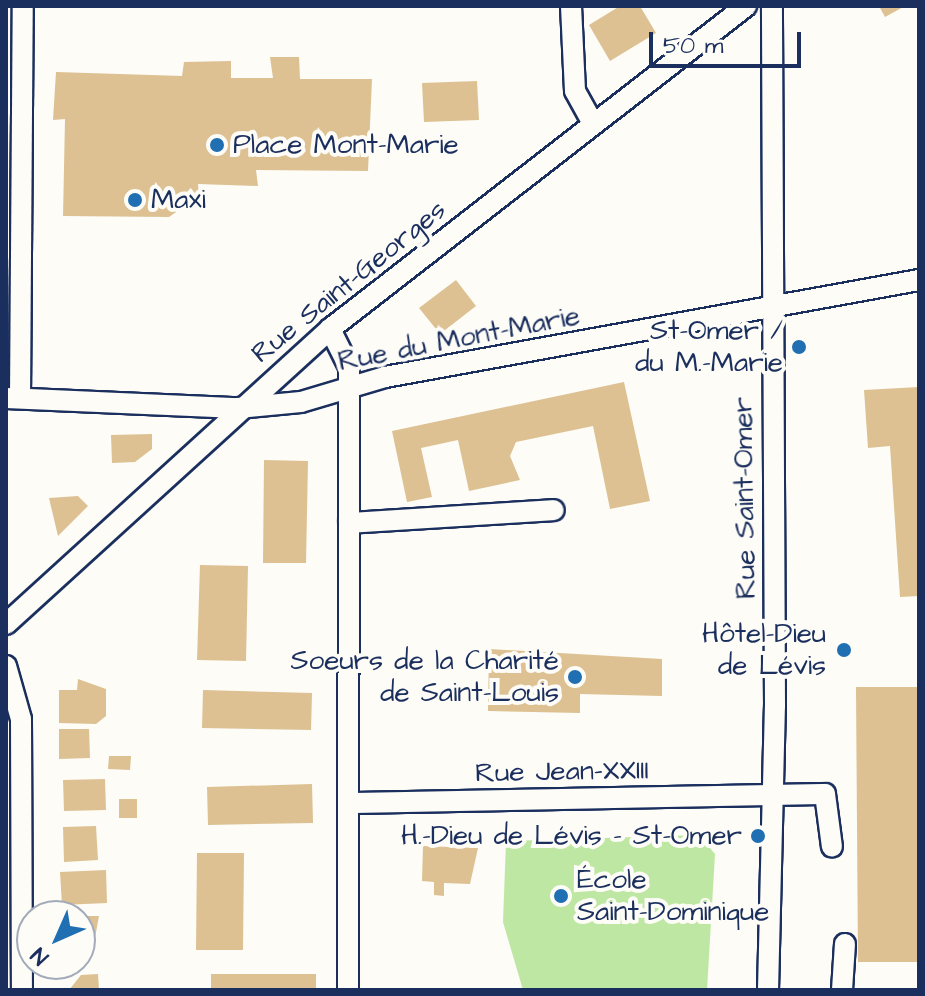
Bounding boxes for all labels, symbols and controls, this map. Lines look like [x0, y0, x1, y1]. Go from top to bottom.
scale bar [653, 16, 805, 66]
text: 50 m [663, 29, 723, 63]
place label: Place Mont-Marie [233, 128, 459, 162]
marker: Place Mont-Marie [208, 136, 226, 154]
place label: Maxi [151, 183, 206, 217]
marker: Maxi [126, 191, 144, 209]
street label: Rue Saint-Georges [245, 193, 453, 371]
street label: Rue du Mont-Marie [335, 299, 583, 379]
place label: St-Omer / du M.-Marie [635, 314, 783, 380]
marker: St-Omer / du M.-Marie [790, 338, 808, 356]
street label: Rue Saint-Omer [726, 397, 764, 599]
place label: Hôtel-Dieu de Lévis [702, 617, 826, 683]
marker: Hôtel-Dieu de Lévis [833, 639, 855, 661]
place label: Soeurs de la Charité de Saint-Louis [291, 644, 559, 710]
marker: Soeurs de la Charité de Saint-Louis [566, 668, 584, 686]
street label: Rue Jean-XXIII [475, 754, 649, 790]
place label: H.-Dieu de Lévis - St-Omer [401, 819, 742, 853]
marker: H.-Dieu de Lévis - St-Omer [749, 827, 767, 845]
place label: École Saint-Dominique [577, 863, 769, 929]
marker: École Saint-Dominique [552, 887, 570, 905]
north arrow [16, 900, 96, 980]
text: N [24, 940, 56, 972]

